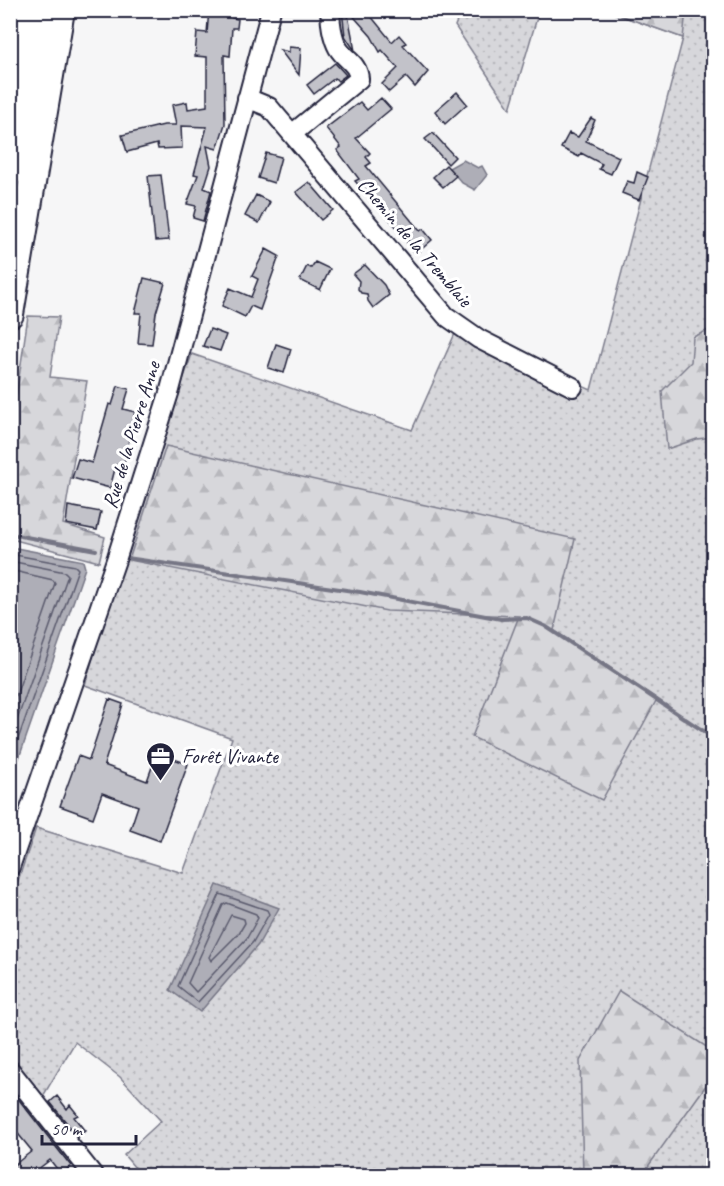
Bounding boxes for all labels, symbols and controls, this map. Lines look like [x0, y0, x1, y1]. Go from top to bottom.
street label: Chemin de la Tremblaie [352, 172, 479, 313]
street label: Rue de la Pierre Anne [96, 357, 166, 512]
office icon: Forêt Vivante [145, 740, 177, 782]
place label: Forêt Vivante [182, 743, 279, 769]
scale bar [42, 1108, 136, 1146]
text: 50 m [51, 1118, 84, 1140]

